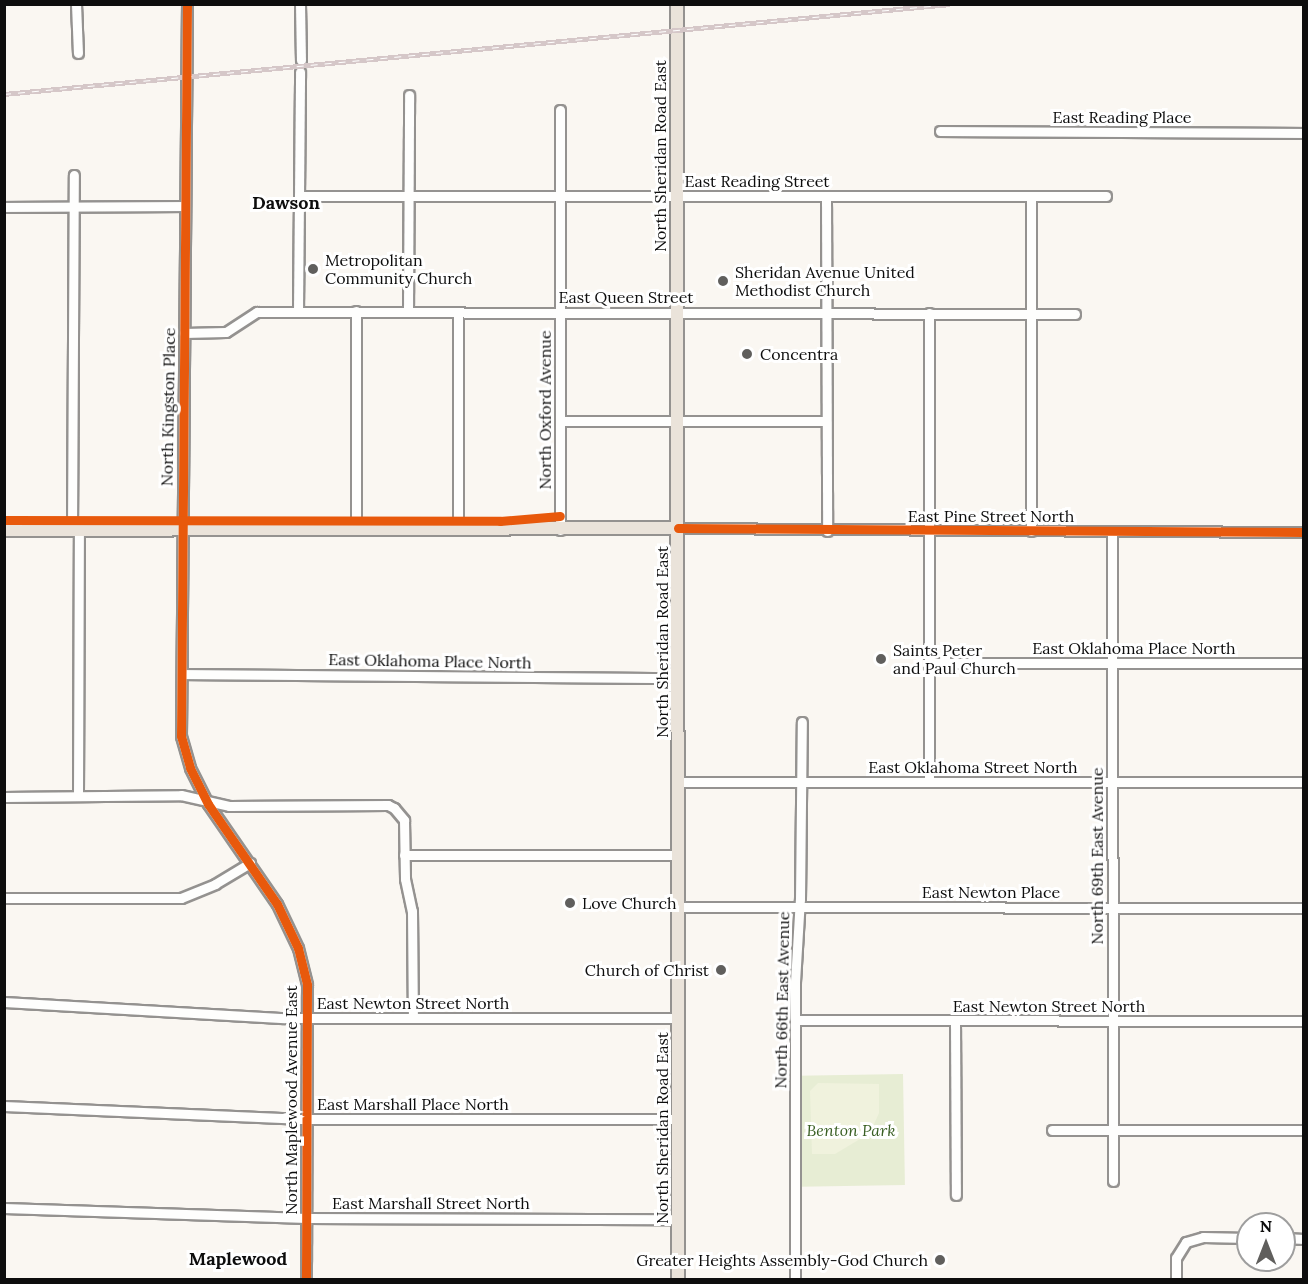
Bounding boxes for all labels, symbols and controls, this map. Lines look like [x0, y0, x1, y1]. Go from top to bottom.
street label: North Sheridan Road East [650, 60, 670, 252]
street label: East Reading Place [1053, 107, 1191, 127]
street label: East Reading Street [684, 171, 830, 191]
district label: Dawson [252, 192, 320, 214]
place label: Metropolitan Community Church [325, 250, 472, 288]
marker: Metropolitan Community Church [306, 262, 320, 276]
place label: Sheridan Avenue United Methodist Church [735, 262, 915, 300]
marker: Sheridan Avenue United Methodist Church [716, 274, 730, 288]
street label: East Queen Street [559, 287, 693, 307]
street label: North Kingston Place [157, 328, 179, 486]
street label: North Oxford Avenue [535, 330, 555, 490]
place label: Concentra [760, 344, 838, 364]
marker: Concentra [738, 345, 756, 363]
street label: East Pine Street North [908, 506, 1074, 526]
street label: North Sheridan Road East [652, 546, 672, 738]
street label: East Oklahoma Place North [1032, 638, 1236, 658]
place label: Saints Peter and Paul Church [893, 640, 1016, 678]
street label: East Oklahoma Place North [328, 650, 532, 672]
marker: Saints Peter and Paul Church [874, 652, 888, 666]
street label: East Oklahoma Street North [868, 757, 1078, 777]
street label: North 69th East Avenue [1087, 767, 1107, 945]
street label: East Newton Place [922, 882, 1060, 902]
place label: Love Church [582, 893, 677, 913]
marker: Love Church [563, 896, 577, 910]
street label: North 66th East Avenue [771, 911, 793, 1089]
place label: Church of Christ [585, 960, 709, 980]
marker: Church of Christ [714, 963, 728, 977]
street label: North Maplewood Avenue East [281, 985, 301, 1215]
street label: East Newton Street North [317, 993, 509, 1013]
street label: East Newton Street North [953, 996, 1145, 1016]
street label: North Sheridan Road East [652, 1032, 672, 1224]
street label: East Marshall Place North [317, 1094, 509, 1114]
park label: Benton Park [806, 1120, 896, 1140]
street label: East Marshall Street North [332, 1193, 530, 1213]
north arrow [1236, 1212, 1296, 1272]
text: N [1260, 1216, 1272, 1236]
district label: Maplewood [189, 1248, 287, 1270]
place label: Greater Heights Assembly-God Church [636, 1250, 928, 1270]
marker: Greater Heights Assembly-God Church [933, 1253, 947, 1267]

